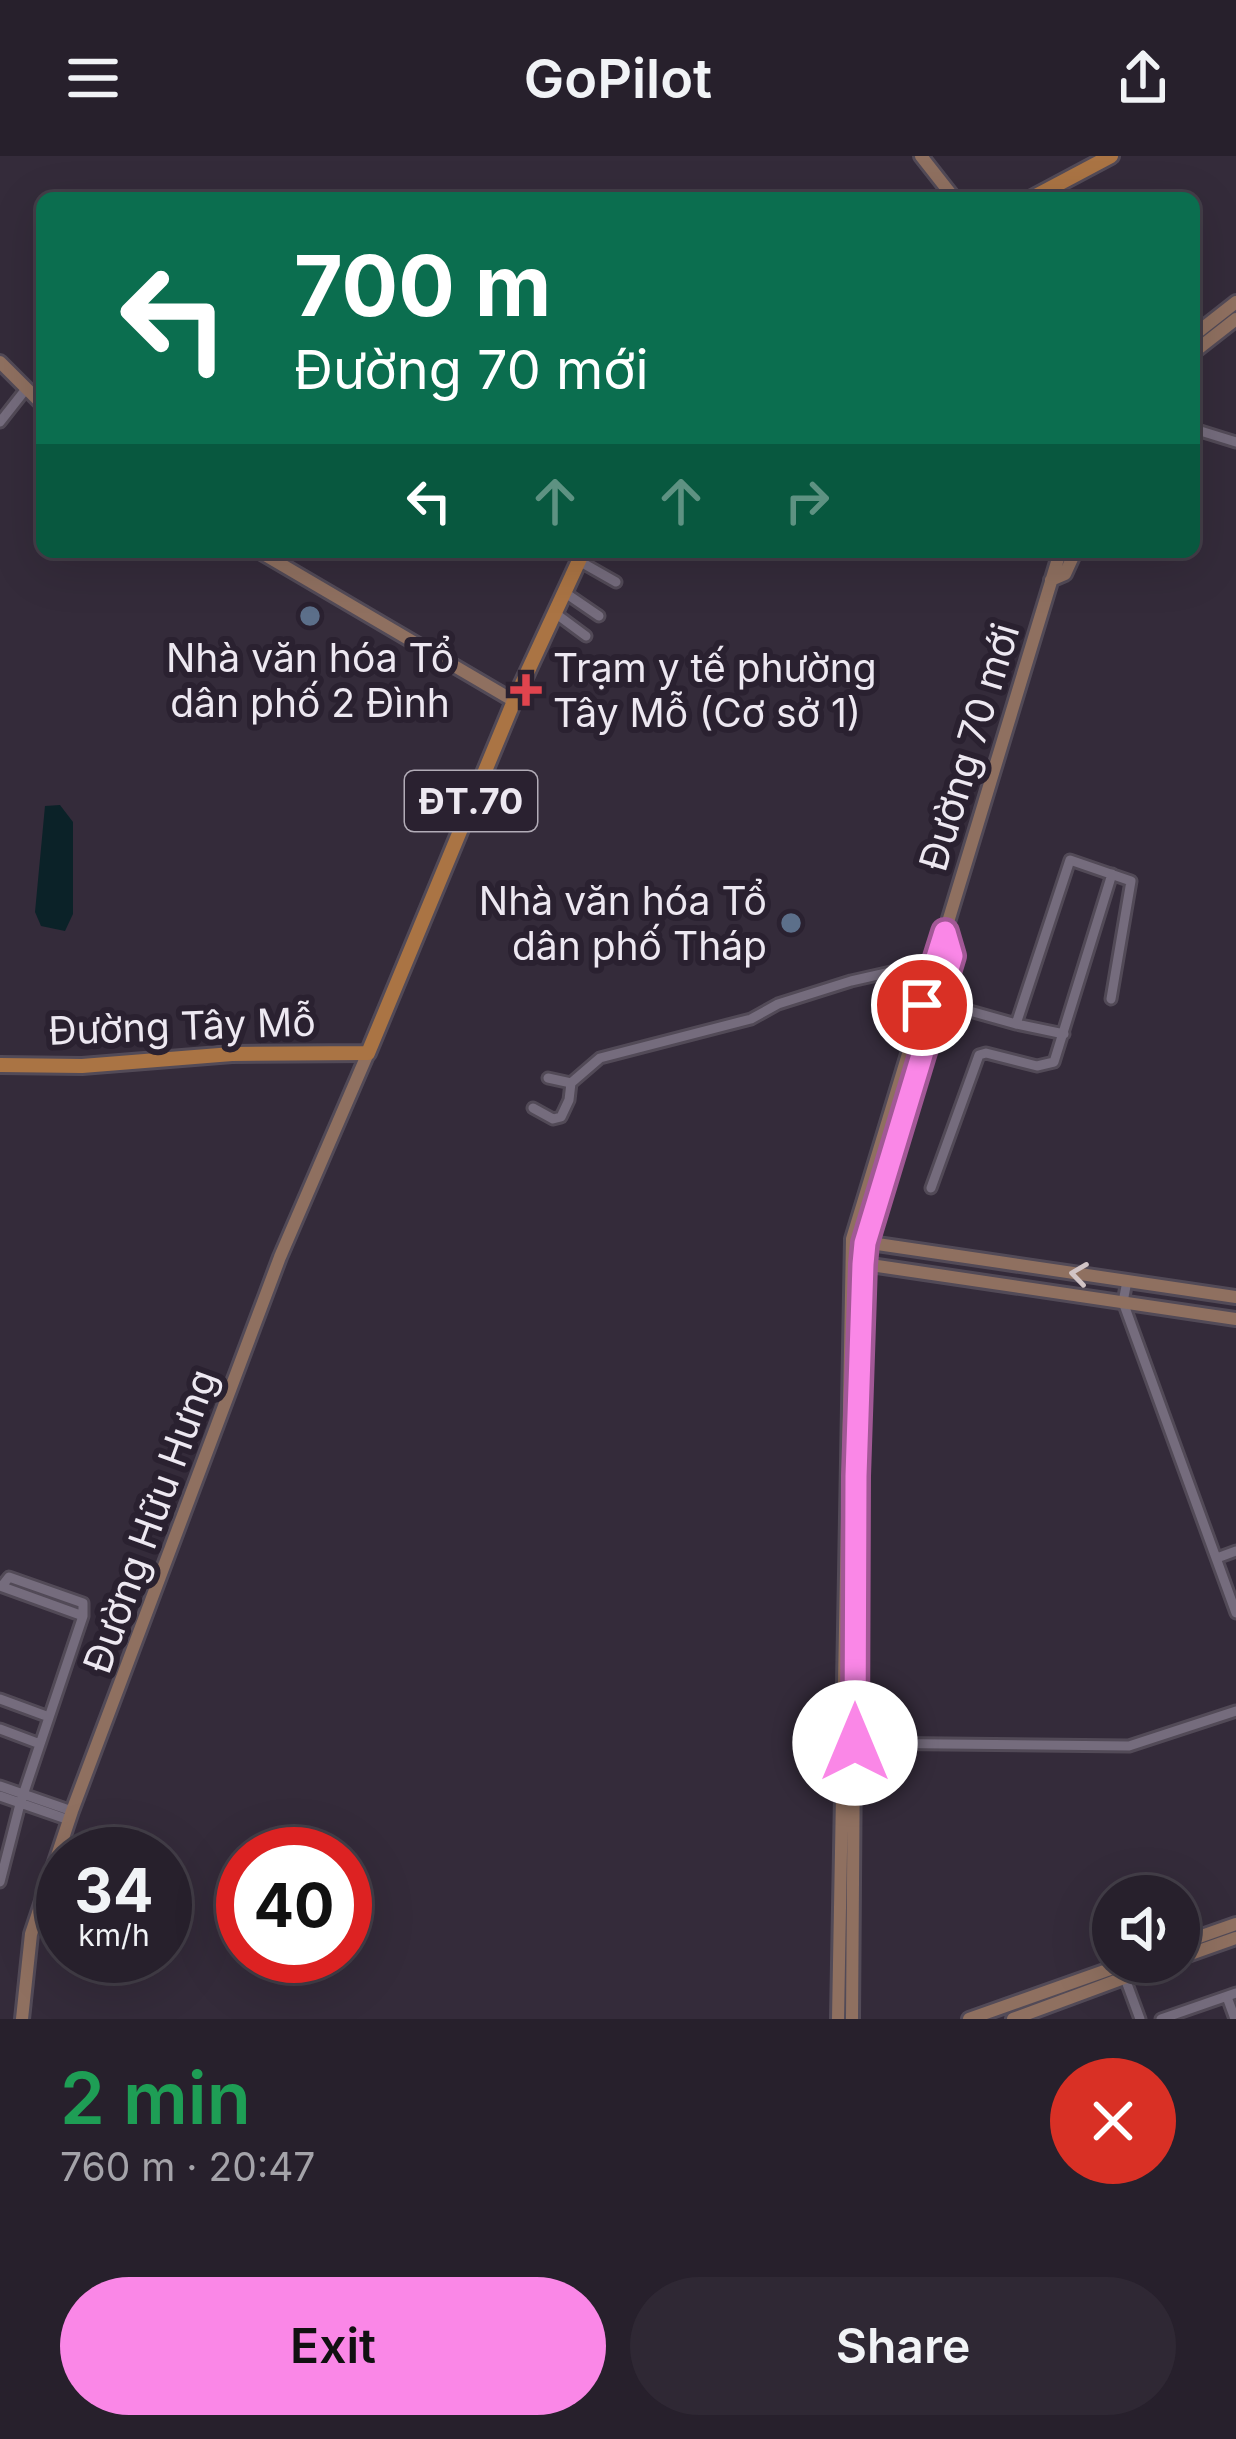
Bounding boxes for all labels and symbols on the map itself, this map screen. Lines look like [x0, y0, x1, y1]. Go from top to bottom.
marker: Nhà văn hóa Tổ dân phố 2 Đình [297, 603, 323, 629]
street label: Đường 70 mới [909, 618, 1028, 876]
place label: Nhà văn hóa Tổ dân phố 2 Đình [166, 634, 454, 726]
place label: Trạm y tế phường Tây Mỗ (Cơ sở 1) [553, 644, 877, 736]
marker: Trạm y tế phường Tây Mỗ (Cơ sở 1) [510, 674, 542, 706]
road number: ĐT.70 [405, 771, 537, 831]
place label: Nhà văn hóa Tổ dân phố Tháp [479, 877, 767, 969]
marker: Nhà văn hóa Tổ dân phố Tháp [778, 910, 804, 936]
pin [871, 954, 973, 1056]
street label: Đường Tây Mỗ [48, 997, 316, 1054]
one-way arrow [1069, 1262, 1088, 1288]
street label: Đường Hữu Hưng [73, 1363, 226, 1679]
position arrow [792, 1680, 918, 1806]
speed limit sign: 40 [216, 1827, 372, 1983]

